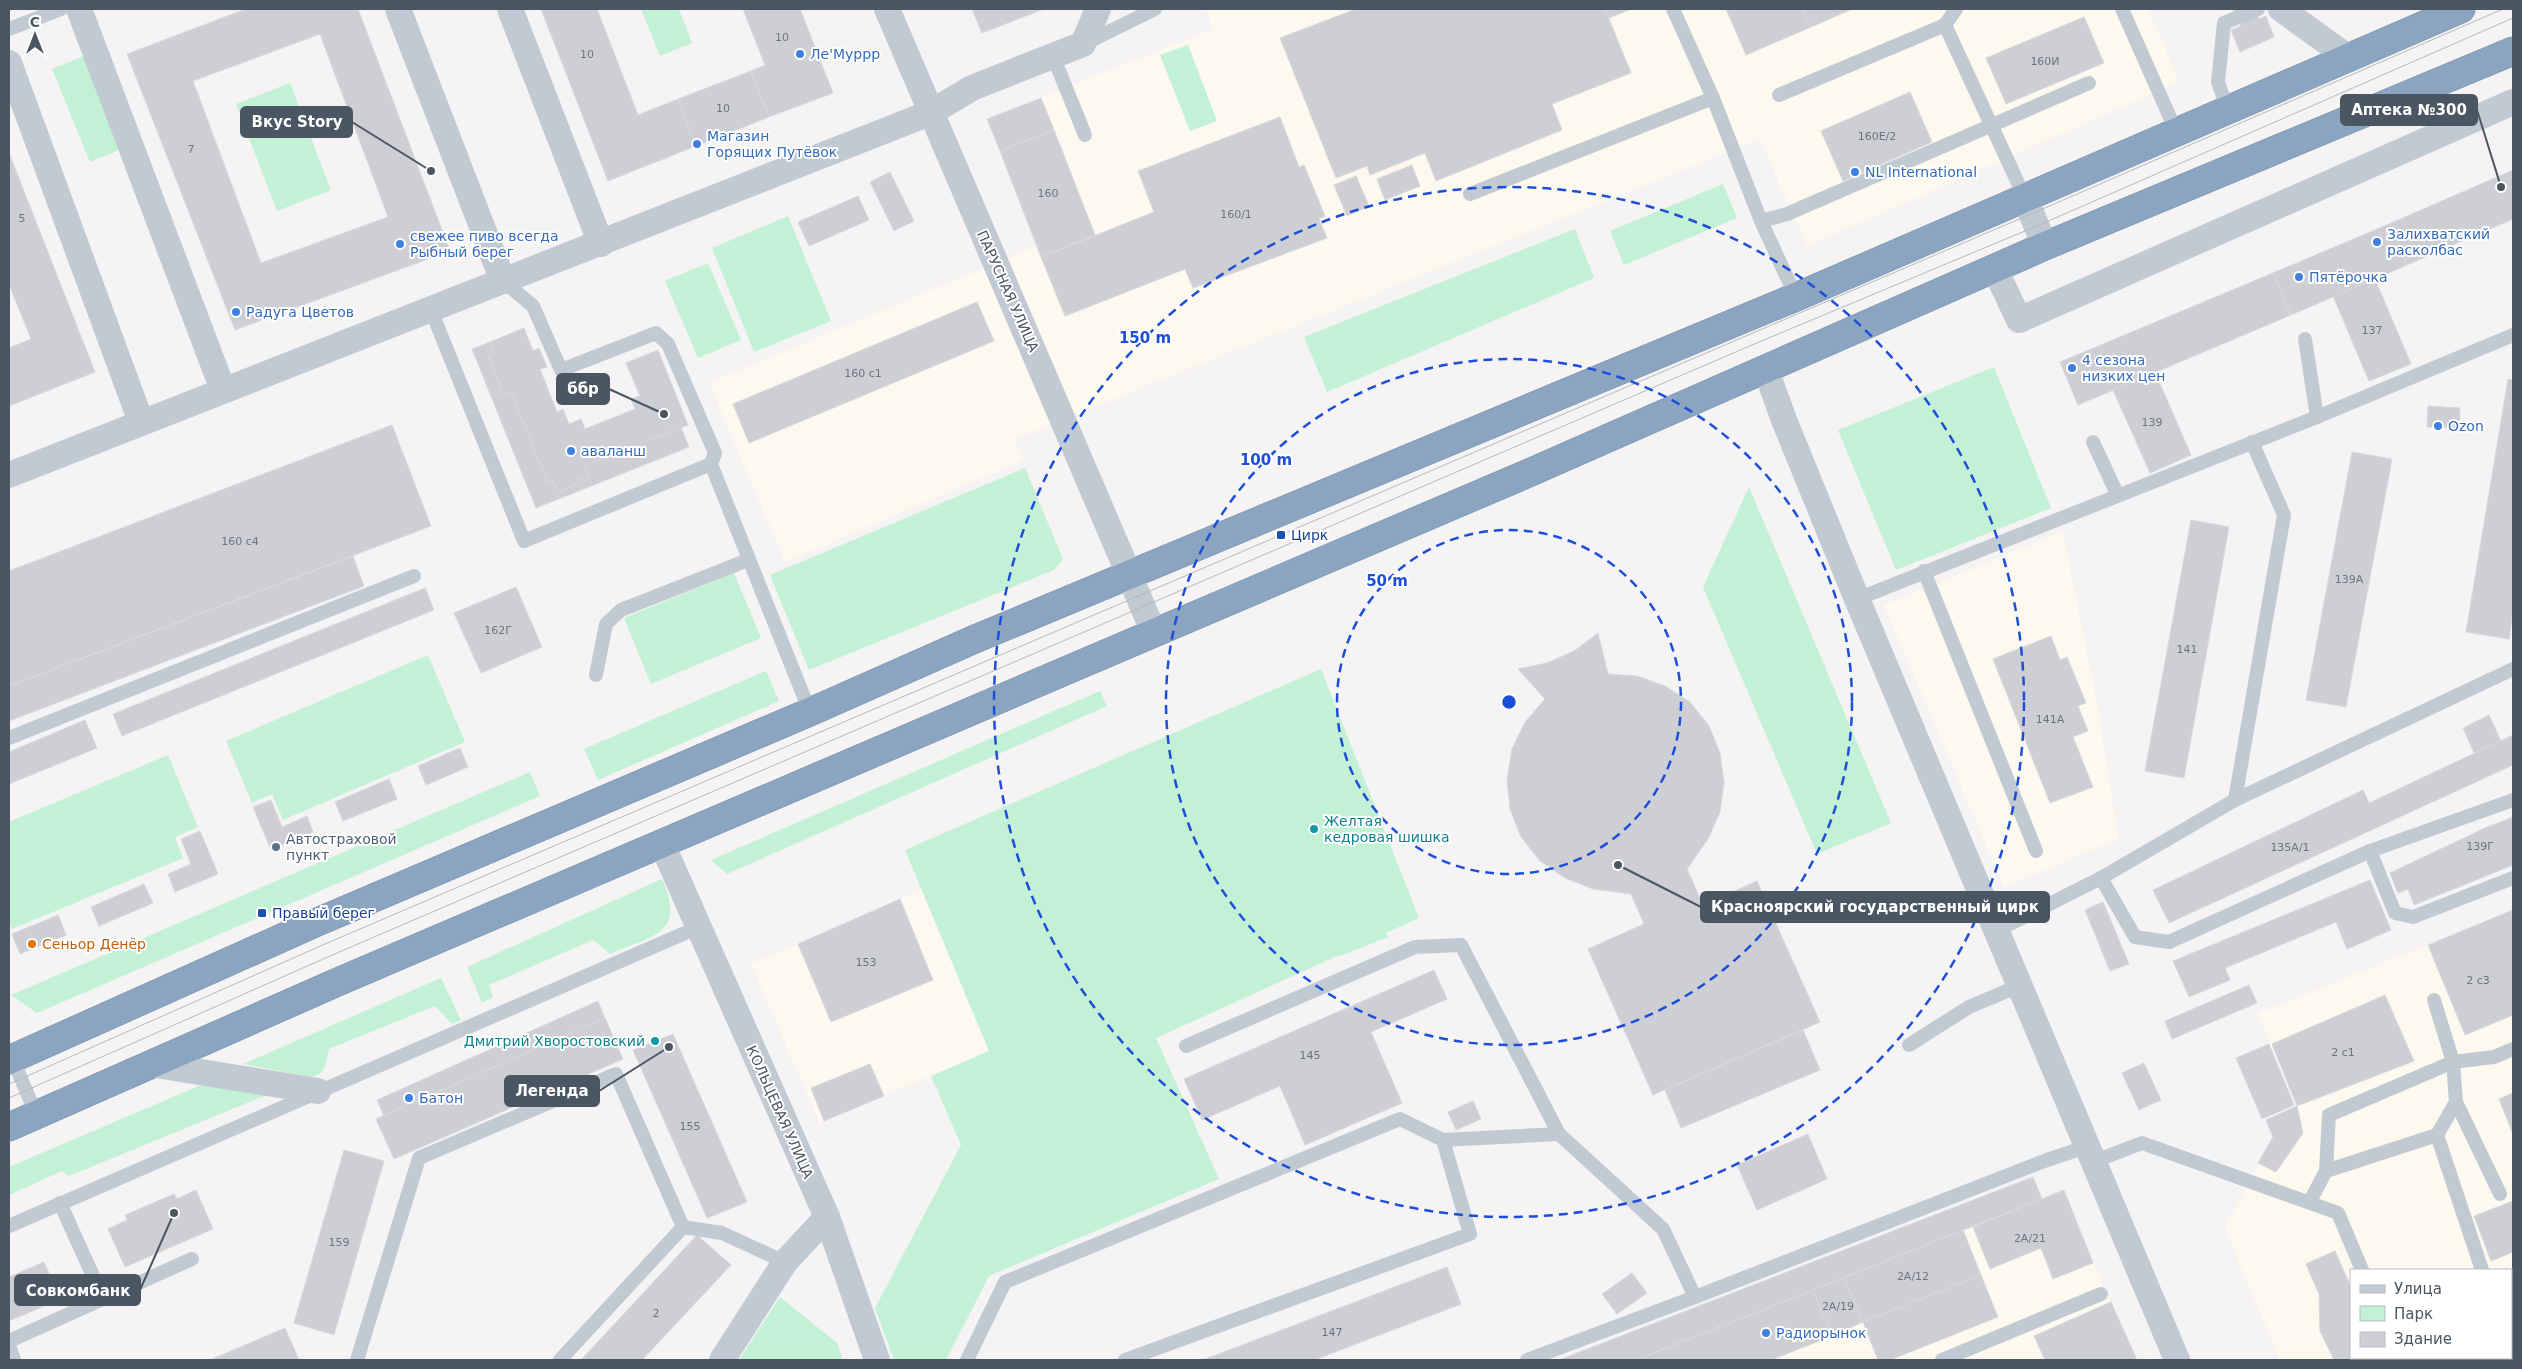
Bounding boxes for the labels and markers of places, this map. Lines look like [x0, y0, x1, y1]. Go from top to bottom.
place label: Ле'Муррр [810, 46, 880, 62]
marker: Ле'Муррр [794, 48, 806, 60]
callout: Аптека №300 [2341, 95, 2477, 125]
callout: Вкус Story [241, 107, 352, 137]
place label: Магазин Горящих Путёвок [707, 128, 837, 160]
marker: Магазин Горящих Путёвок [691, 138, 703, 150]
place label: NL International [1865, 164, 1977, 180]
marker: NL International [1849, 166, 1861, 178]
place label: Залихватский расколбас [2387, 226, 2490, 258]
place label: свежее пиво всегда Рыбный берег [410, 228, 559, 260]
marker: Залихватский расколбас [2371, 236, 2383, 248]
marker: свежее пиво всегда Рыбный берег [394, 238, 406, 250]
place label: Пятёрочка [2309, 269, 2387, 285]
marker: Пятёрочка [2293, 271, 2305, 283]
place label: Радуга Цветов [246, 304, 354, 320]
marker: Радуга Цветов [230, 306, 242, 318]
place label: 4 сезона низких цен [2082, 352, 2165, 384]
marker: 4 сезона низких цен [2066, 362, 2078, 374]
callout: ббр [557, 374, 609, 404]
place label: Ozon [2448, 418, 2484, 434]
marker: Ozon [2432, 420, 2444, 432]
place label: аваланш [581, 443, 646, 459]
marker: аваланш [565, 445, 577, 457]
place label: Цирк [1291, 527, 1328, 543]
marker: Цирк [1275, 529, 1287, 541]
centre of rings [1500, 693, 1518, 711]
place label: Желтая кедровая шишка [1324, 813, 1450, 845]
marker: Желтая кедровая шишка [1308, 823, 1320, 835]
place label: Автостраховой пункт [286, 831, 397, 863]
marker: Автостраховой пункт [270, 841, 282, 853]
callout: Красноярский государственный цирк [1701, 892, 2049, 922]
place label: Правый берег [272, 905, 375, 921]
marker: Правый берег [256, 907, 268, 919]
place label: Сеньор Денёр [42, 936, 146, 952]
marker: Сеньор Денёр [26, 938, 38, 950]
place label: Дмитрий Хворостовский [464, 1033, 645, 1049]
marker: Дмитрий Хворостовский [649, 1035, 661, 1047]
callout: Легенда [505, 1076, 599, 1106]
place label: Батон [419, 1090, 463, 1106]
marker: Батон [403, 1092, 415, 1104]
callout: Совкомбанк [15, 1275, 140, 1305]
place label: Радиорынок [1776, 1325, 1866, 1341]
marker: Радиорынок [1760, 1327, 1772, 1339]

